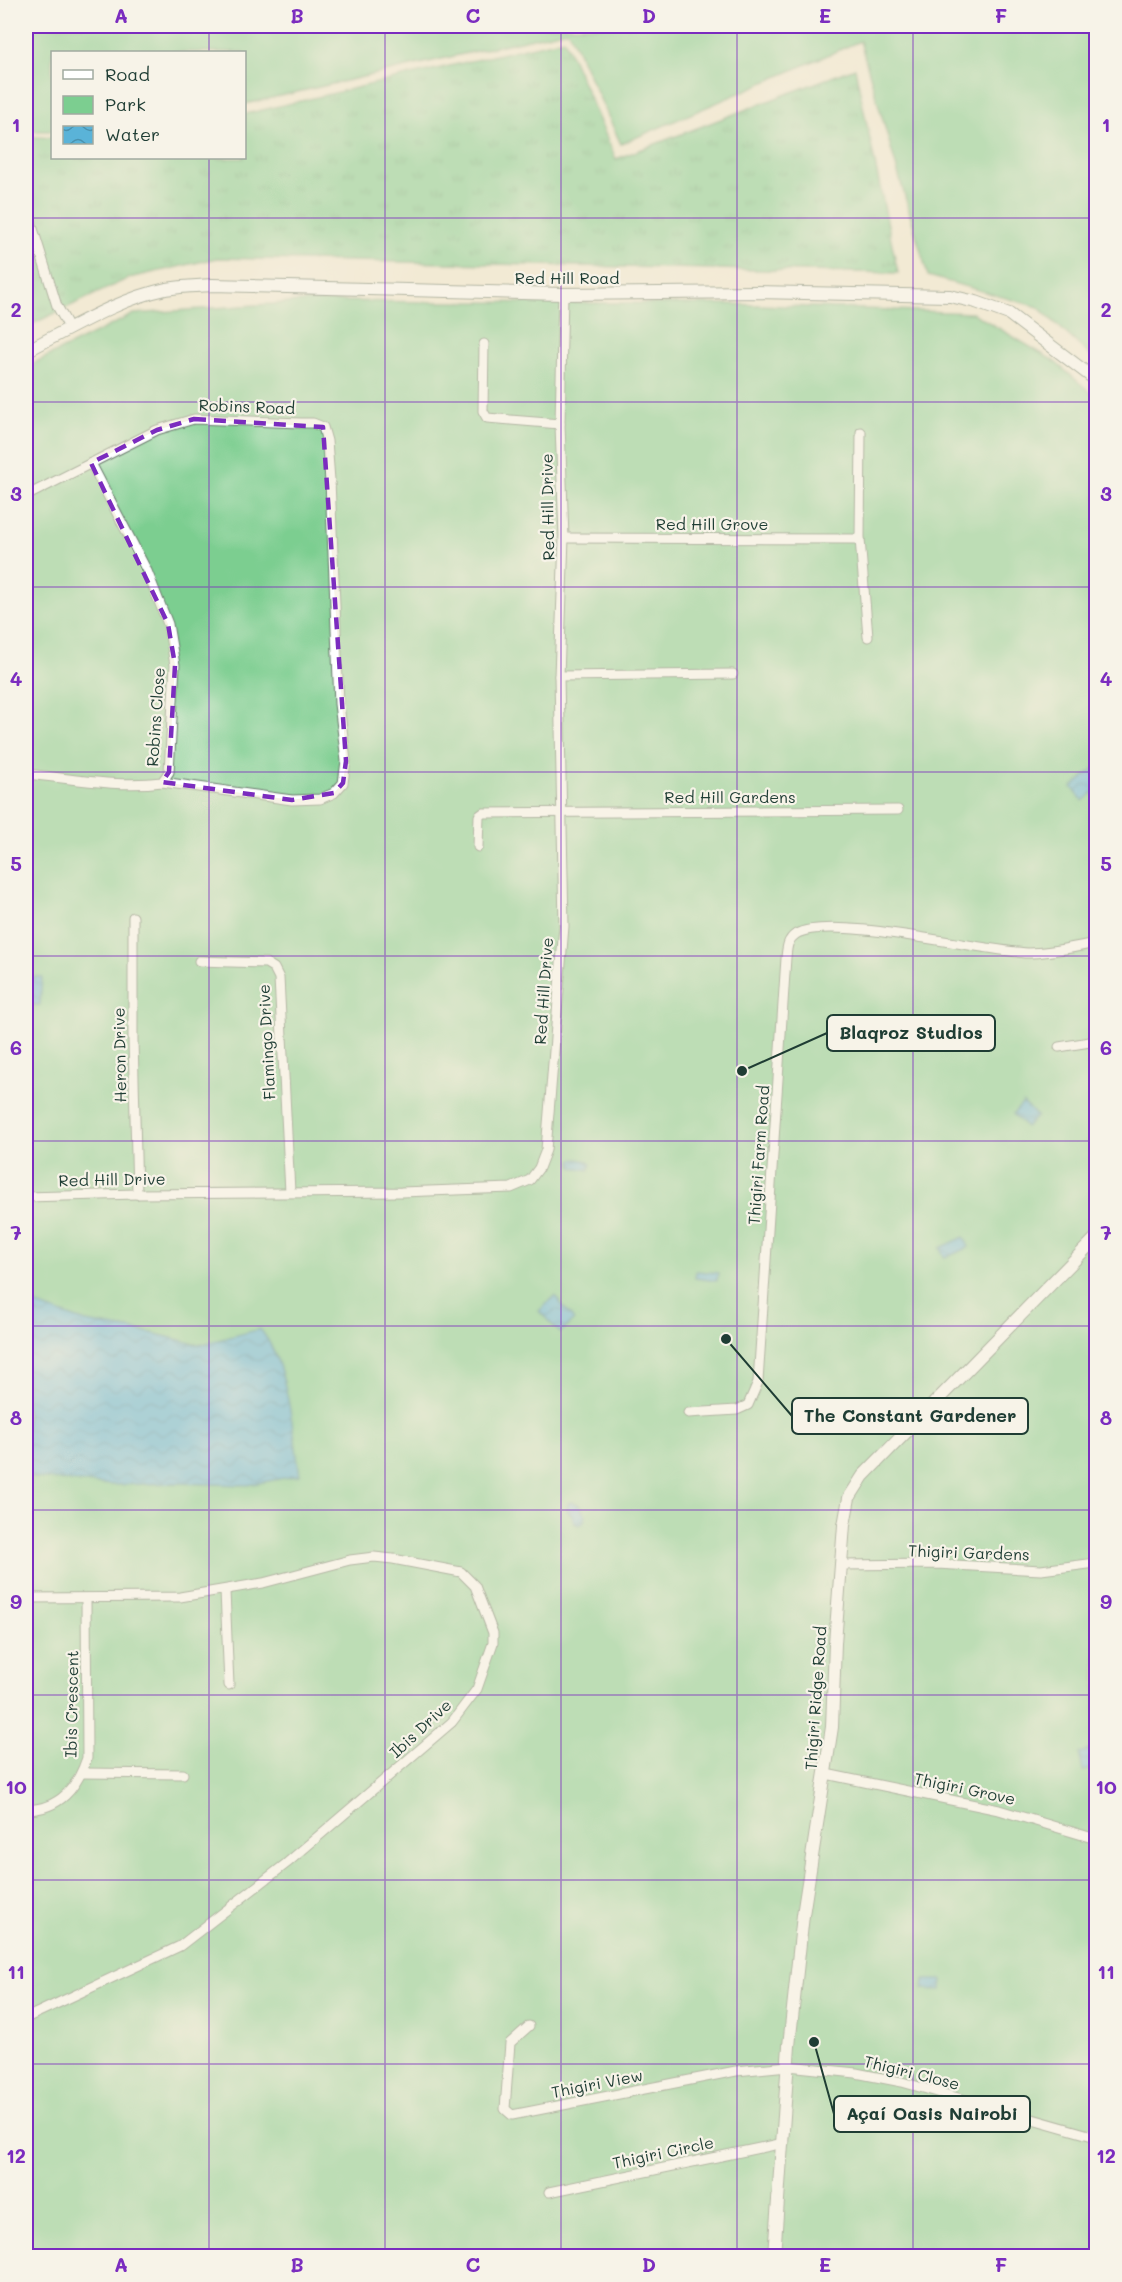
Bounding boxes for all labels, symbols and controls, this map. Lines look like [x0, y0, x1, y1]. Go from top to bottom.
text: A [114, 2, 128, 28]
text: B [290, 2, 304, 28]
text: C [466, 2, 481, 28]
text: D [642, 2, 656, 28]
text: E [819, 2, 831, 28]
text: F [995, 2, 1008, 28]
legend [51, 51, 246, 159]
text: Road [105, 62, 150, 86]
text: Park [105, 92, 146, 116]
text: 1 [12, 111, 20, 137]
text: 1 [1102, 111, 1110, 137]
text: Water [105, 122, 160, 146]
street label: Red Hill Road [515, 267, 619, 288]
text: 2 [10, 296, 22, 322]
text: 2 [1100, 296, 1112, 322]
street label: Robins Road [198, 394, 296, 418]
street label: Red Hill Drive [536, 453, 558, 561]
text: 3 [10, 480, 22, 506]
text: 3 [1100, 480, 1112, 506]
street label: Red Hill Grove [656, 513, 768, 534]
text: 4 [10, 665, 23, 691]
text: 4 [1100, 665, 1113, 691]
street label: Robins Close [141, 667, 169, 767]
street label: Red Hill Gardens [664, 786, 796, 807]
text: 5 [10, 850, 22, 876]
text: 5 [1100, 850, 1112, 876]
street label: Red Hill Drive [529, 937, 557, 1045]
street label: Flamingo Drive [252, 984, 280, 1100]
street label: Heron Drive [108, 1007, 130, 1103]
callout: Blaqroz Studios [827, 1015, 995, 1051]
text: Blaqroz Studios [839, 1020, 983, 1044]
text: 6 [10, 1034, 22, 1060]
text: 6 [1100, 1034, 1112, 1060]
street label: Thigiri Farm Road [743, 1085, 773, 1225]
street label: Red Hill Drive [58, 1168, 166, 1190]
text: 7 [10, 1219, 22, 1245]
text: 7 [1100, 1219, 1112, 1245]
callout: The Constant Gardener [792, 1398, 1028, 1434]
text: The Constant Gardener [804, 1403, 1016, 1427]
text: 8 [10, 1404, 22, 1430]
text: 8 [1100, 1404, 1112, 1430]
street label: Thigiri Gardens [908, 1539, 1030, 1565]
text: 9 [10, 1588, 22, 1614]
text: 9 [1100, 1588, 1112, 1614]
street label: Thigiri Ridge Road [799, 1625, 831, 1771]
street label: Ibis Crescent [60, 1650, 82, 1758]
street label: Ibis Drive [385, 1694, 455, 1762]
street label: Thigiri Grove [913, 1767, 1017, 1809]
text: 10 [5, 1773, 27, 1799]
text: 10 [1095, 1773, 1117, 1799]
text: 11 [7, 1958, 25, 1984]
text: 11 [1097, 1958, 1115, 1984]
street label: Thigiri Close [862, 2050, 962, 2094]
street label: Thigiri View [550, 2064, 644, 2102]
callout: Açaí Oasis Nairobi [834, 2096, 1030, 2132]
text: Açaí Oasis Nairobi [846, 2101, 1018, 2125]
street label: Thigiri Circle [611, 2131, 715, 2173]
text: 12 [6, 2142, 26, 2168]
text: 12 [1096, 2142, 1116, 2168]
text: A [114, 2251, 128, 2277]
text: B [290, 2251, 304, 2277]
text: C [466, 2251, 481, 2277]
text: D [642, 2251, 656, 2277]
text: E [819, 2251, 831, 2277]
text: F [995, 2251, 1008, 2277]

